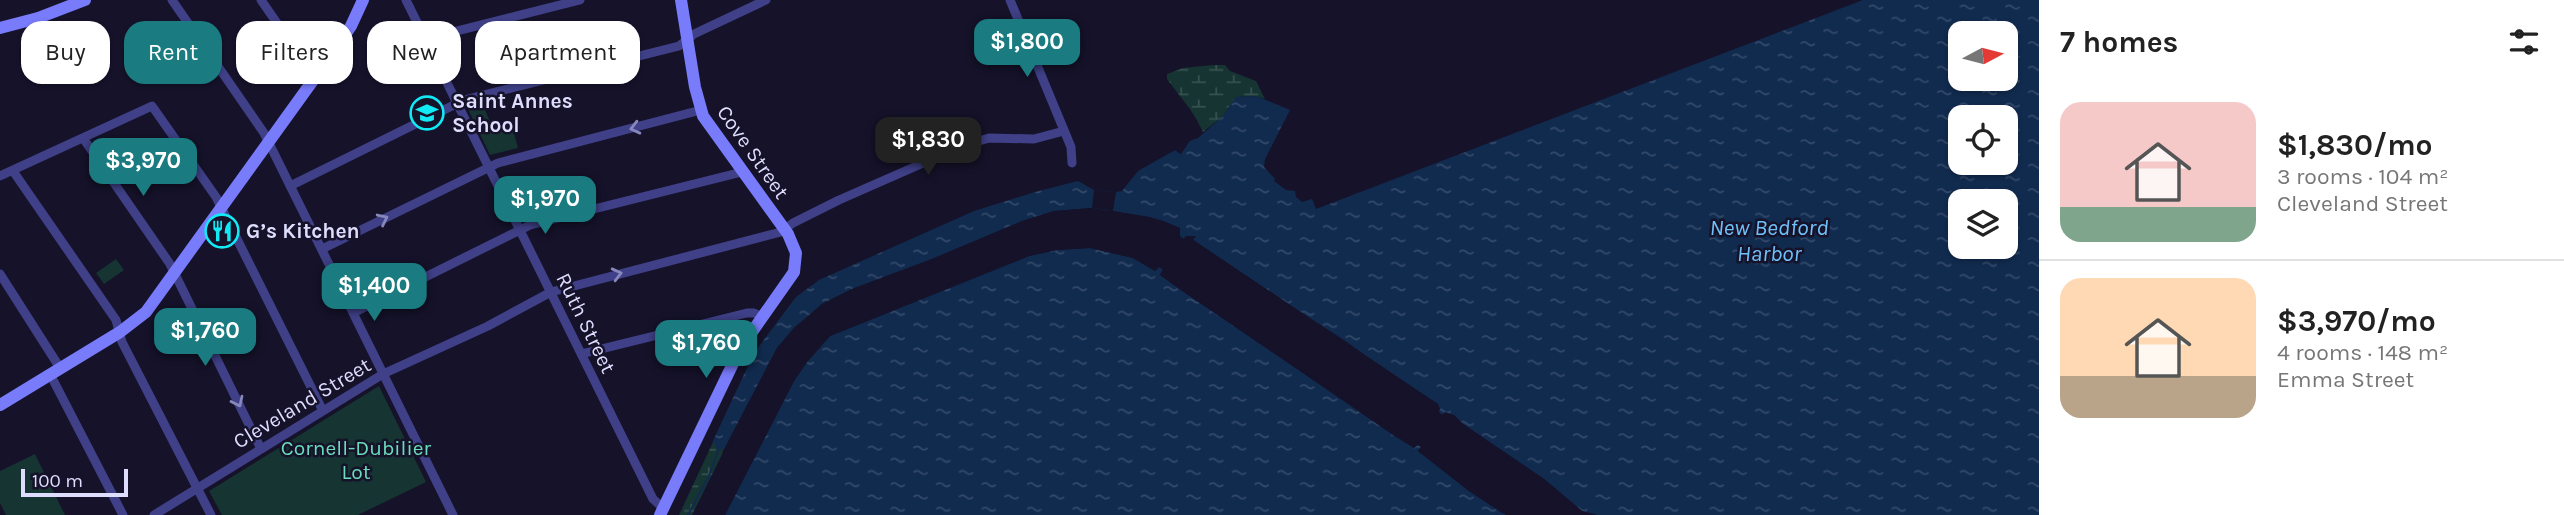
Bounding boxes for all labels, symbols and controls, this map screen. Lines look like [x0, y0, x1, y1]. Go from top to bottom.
pin: $1,800 [970, 20, 1084, 79]
chip: Buy [21, 21, 110, 84]
chip: Rent [124, 21, 222, 84]
chip: Filters [236, 21, 353, 84]
chip: New [367, 21, 461, 84]
chip: Apartment [475, 21, 640, 84]
north arrow [1948, 21, 2018, 91]
map controls [1948, 21, 2018, 259]
icon: filters [2505, 23, 2543, 61]
text: 7 homes [2060, 24, 2178, 60]
text: $1,800 [990, 28, 1064, 55]
place label: Saint Annes School [452, 89, 573, 137]
school or university icon: Saint Annes School [408, 94, 446, 132]
street label: Cove Street [712, 101, 794, 203]
button: locate [1948, 105, 2018, 175]
pin: $1,830 [871, 118, 985, 177]
one-way arrow [629, 120, 641, 134]
text: $1,830 [891, 126, 965, 153]
text: $1,830/mo [2277, 127, 2433, 163]
icon: home [2116, 130, 2200, 214]
pin: $3,970 [86, 138, 200, 198]
text: $3,970 [105, 147, 181, 174]
text: 3 rooms · 104 m² [2277, 163, 2448, 190]
pin: $1,970 [488, 176, 602, 236]
text: $1,970 [510, 185, 580, 212]
button: layers [1948, 189, 2018, 259]
text: Cleveland Street [2277, 190, 2448, 217]
restaurant icon: G’s Kitchen [203, 212, 241, 250]
one-way arrow [376, 214, 388, 228]
water label: New Bedford Harbor [1709, 214, 1829, 267]
place label: G’s Kitchen [246, 219, 360, 243]
pin: $1,400 [317, 264, 431, 323]
one-way arrow [611, 268, 623, 282]
street label: Ruth Street [551, 269, 621, 377]
text: $1,400 [338, 272, 410, 299]
text: $3,970/mo [2277, 303, 2436, 339]
icon: home [2116, 306, 2200, 390]
pin: $1,760 [148, 308, 262, 368]
text: $1,760 [170, 317, 240, 344]
pin: $1,760 [649, 320, 763, 380]
text: $1,760 [671, 329, 741, 356]
text: 4 rooms · 148 m² [2277, 339, 2448, 366]
street label: Cleveland Street [229, 352, 375, 453]
text: Emma Street [2277, 366, 2414, 393]
one-way arrow [229, 395, 243, 407]
park label: Cornell-Dubilier Lot [281, 436, 432, 484]
scale bar [21, 466, 128, 498]
text: 100 m [32, 470, 83, 492]

